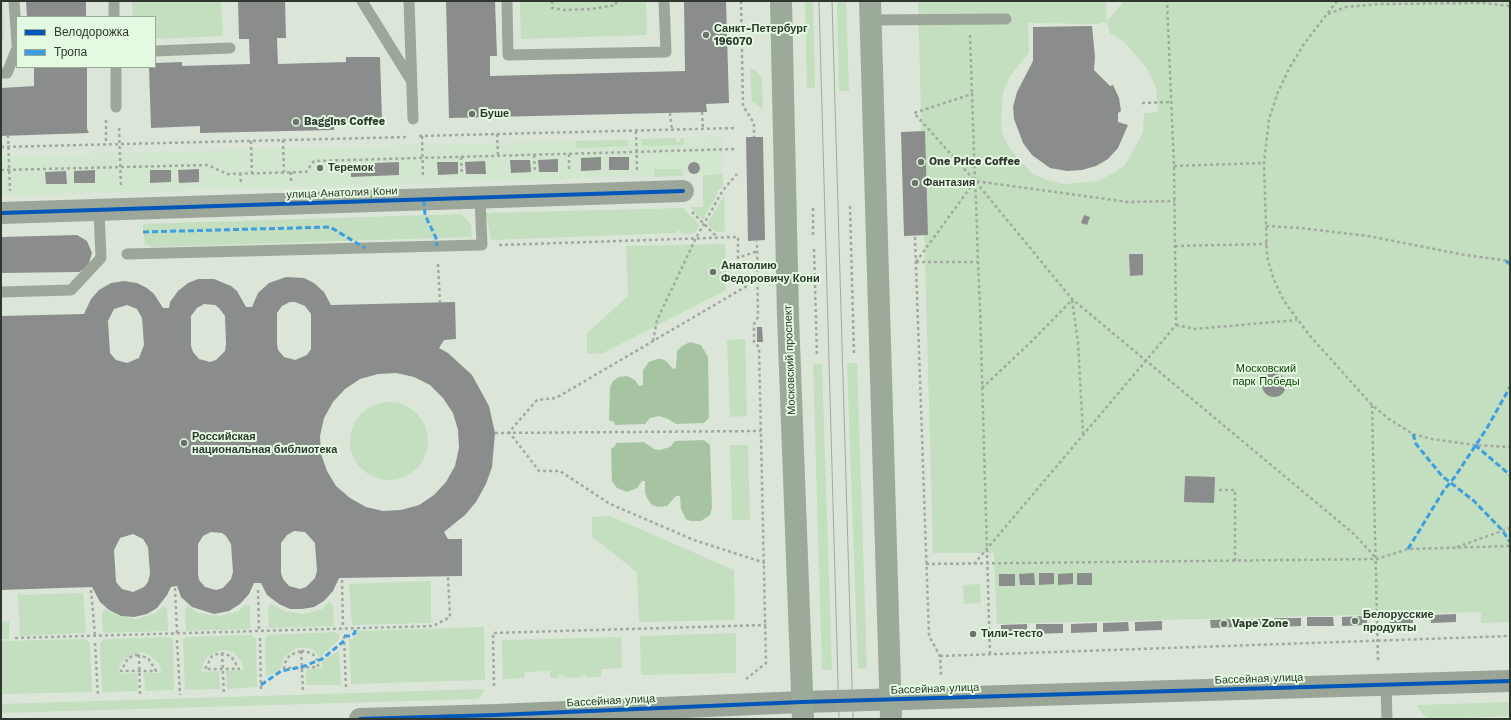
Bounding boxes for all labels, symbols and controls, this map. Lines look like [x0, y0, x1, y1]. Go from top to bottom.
legend [16, 16, 156, 68]
place label: Санкт-Петербург 196070 [714, 22, 808, 48]
text: Велодорожка [54, 25, 129, 39]
marker: Санкт-Петербург 196070 [701, 30, 711, 40]
text: Тропа [54, 45, 87, 59]
place label: Буше [480, 107, 509, 121]
marker: Буше [467, 109, 477, 119]
place label: Baggins Coffee [304, 115, 385, 129]
marker: Baggins Coffee [291, 117, 301, 127]
place label: One Price Coffee [929, 155, 1020, 169]
marker: One Price Coffee [916, 157, 926, 167]
place label: Теремок [328, 161, 373, 175]
marker: Теремок [315, 163, 325, 173]
place label: Фантазия [923, 176, 975, 190]
marker: Фантазия [910, 178, 920, 188]
street label: улица Анатолия Кони [286, 184, 398, 202]
place label: Анатолию Федоровичу Кони [721, 259, 820, 285]
marker: Анатолию Федоровичу Кони [708, 267, 718, 277]
street label: Московский проспект [781, 305, 799, 415]
park label: Московский парк Победы [1232, 362, 1300, 388]
place label: Российская национальная библиотека [192, 430, 337, 456]
marker: Российская национальная библиотека [179, 438, 189, 448]
place label: Белорусские продукты [1363, 608, 1434, 634]
marker: Белорусские продукты [1350, 616, 1360, 626]
place label: Vape Zone [1232, 617, 1288, 631]
marker: Vape Zone [1219, 619, 1229, 629]
place label: Тили-тесто [981, 627, 1043, 641]
marker: Тили-тесто [968, 629, 978, 639]
street label: Бассейная улица [1214, 671, 1304, 687]
street label: Бассейная улица [890, 681, 980, 697]
street label: Бассейная улица [566, 692, 656, 710]

